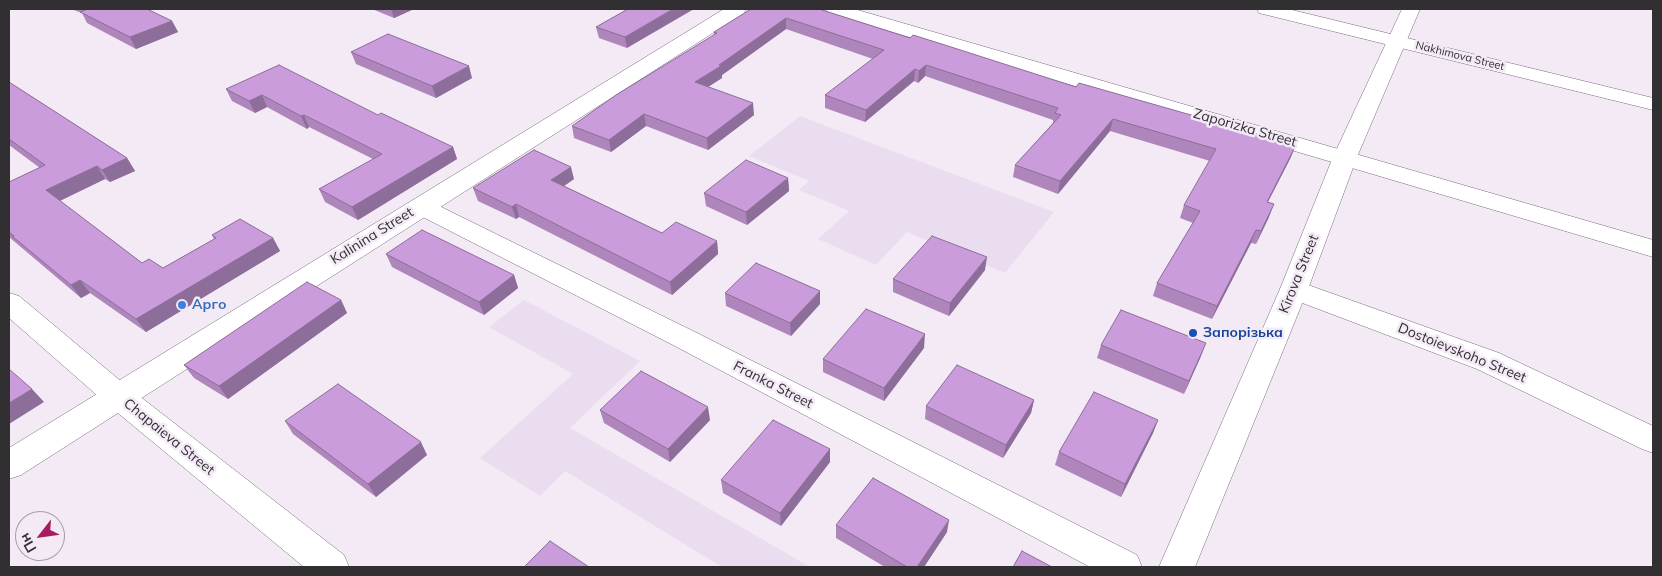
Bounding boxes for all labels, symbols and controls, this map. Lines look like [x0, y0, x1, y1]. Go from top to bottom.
street label: Nakhimova Street [1414, 39, 1506, 73]
street label: Zaporizka Street [1191, 105, 1299, 151]
street label: Kalinina Street [328, 204, 416, 268]
street label: Kirova Street [1276, 232, 1322, 316]
place label: Арго [192, 297, 226, 313]
marker: Арго [176, 299, 188, 311]
street label: Dostoievskoho Street [1395, 320, 1529, 386]
place label: Запорізька [1203, 325, 1283, 341]
marker: Запорізька [1187, 327, 1199, 339]
street label: Franka Street [730, 358, 816, 412]
street label: Chapaieva Street [120, 395, 218, 479]
north arrow [15, 511, 65, 561]
text: Пн [15, 530, 41, 556]

